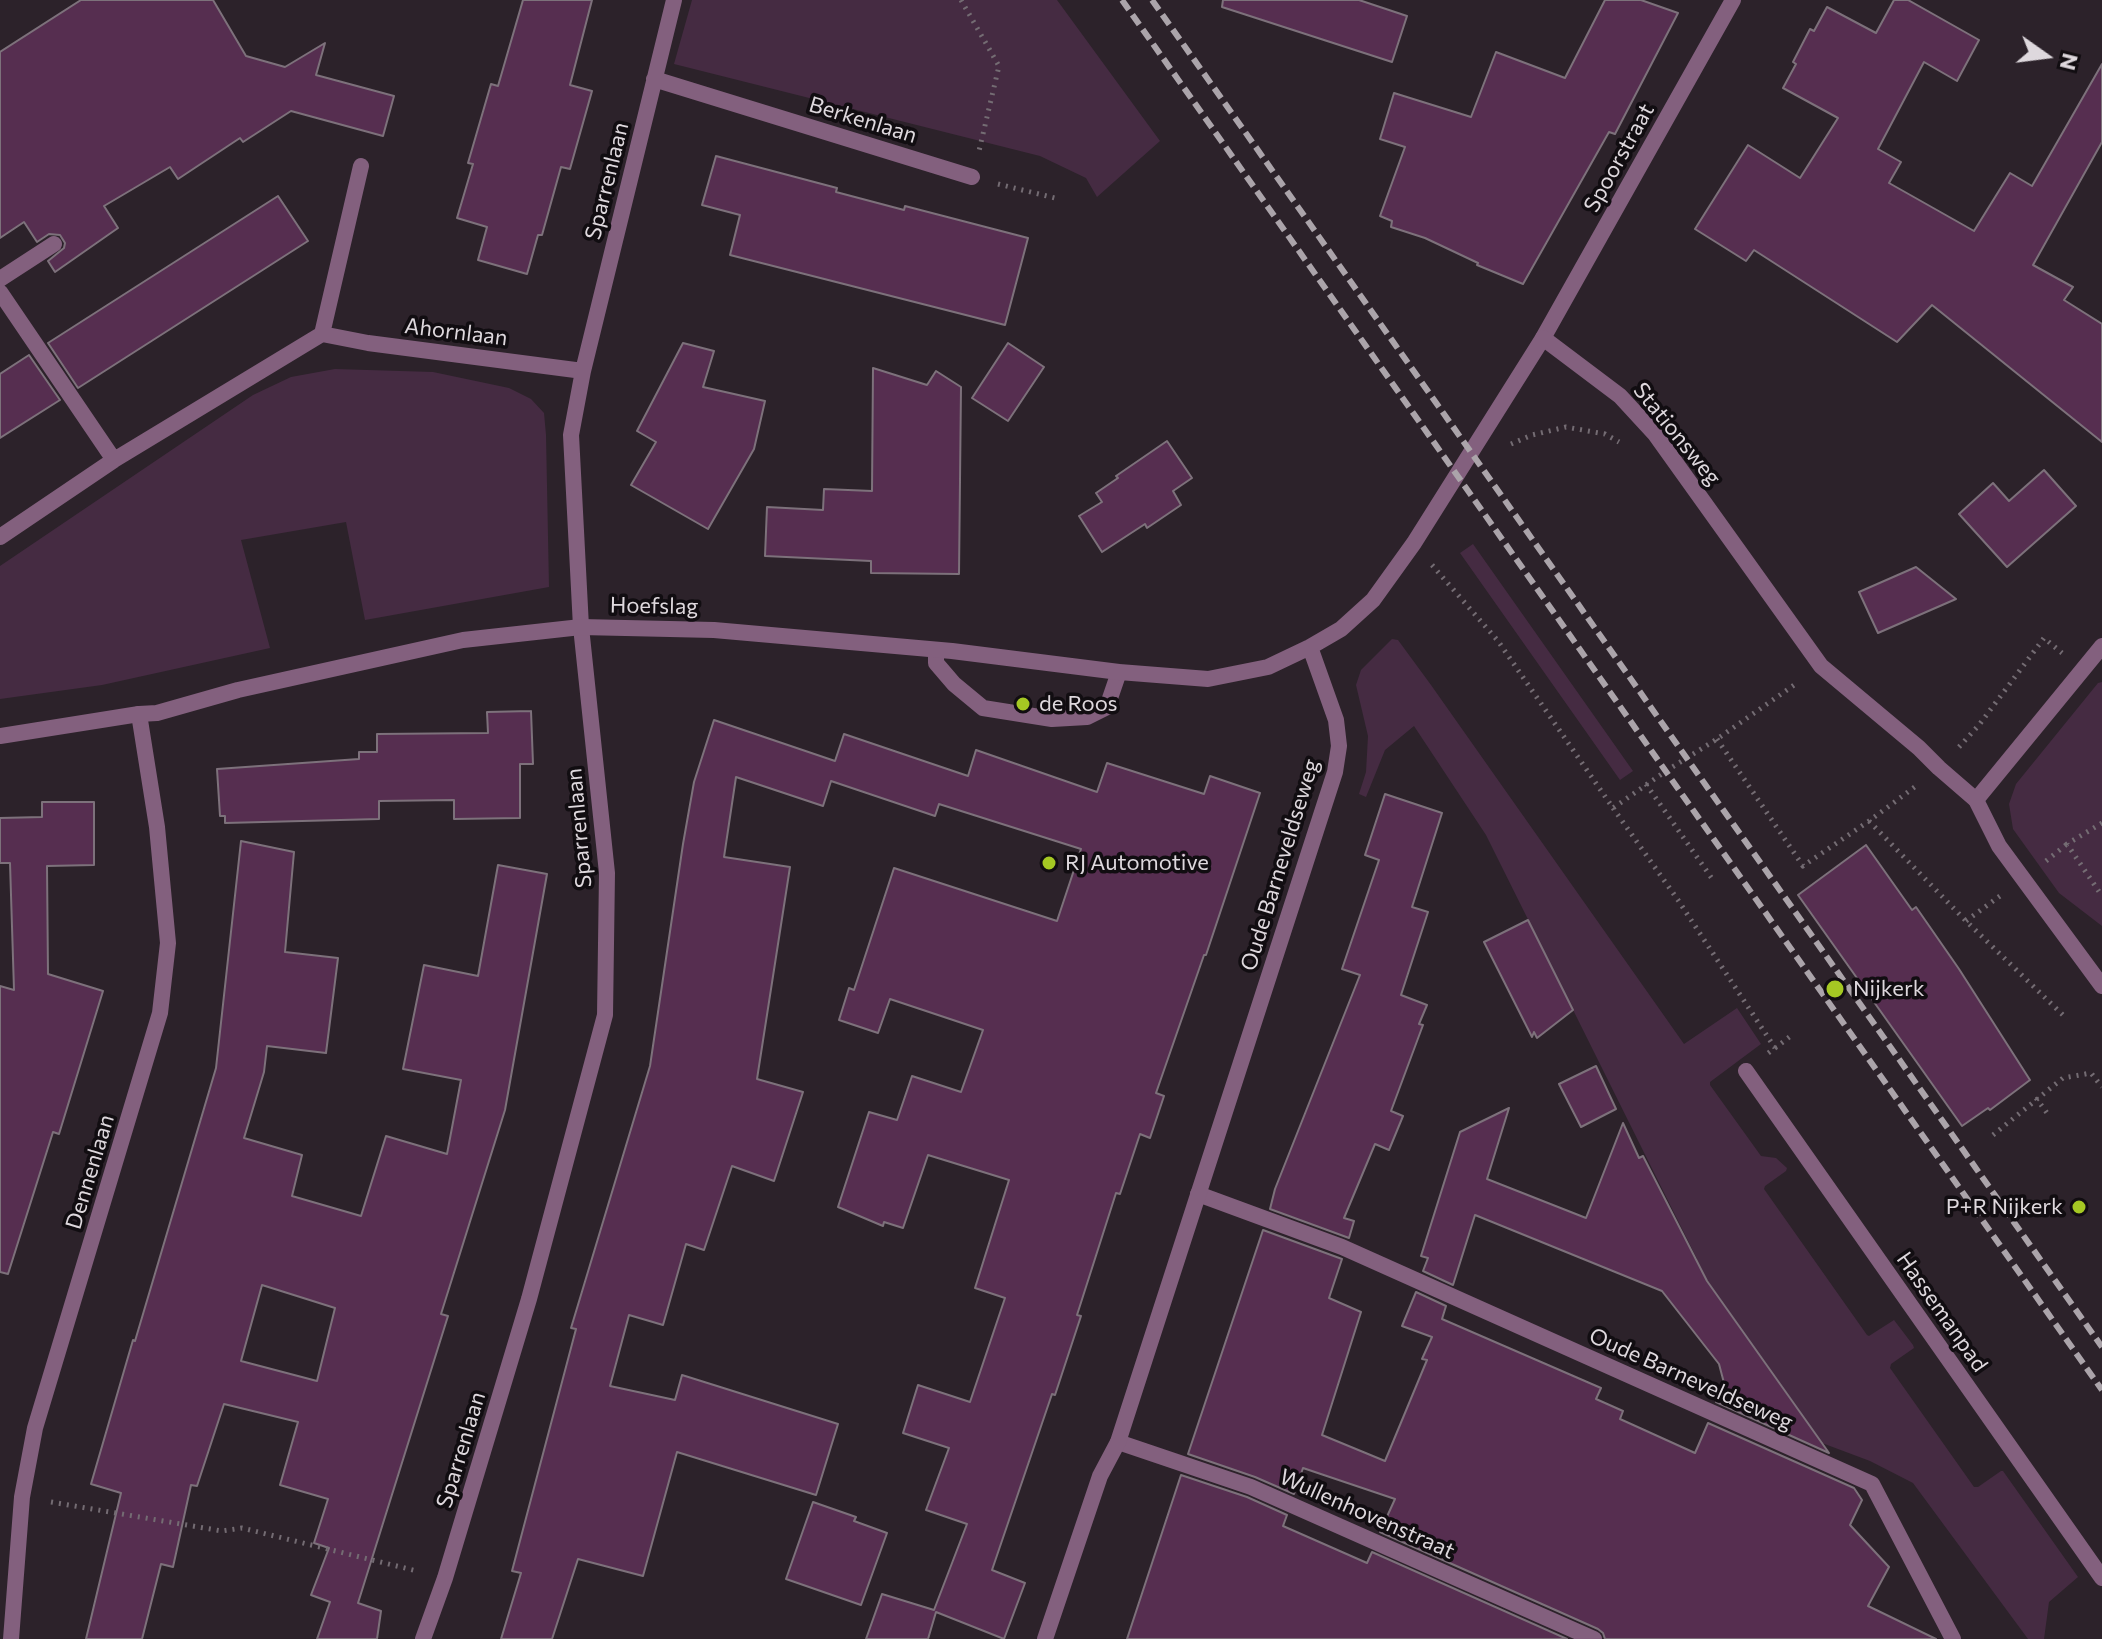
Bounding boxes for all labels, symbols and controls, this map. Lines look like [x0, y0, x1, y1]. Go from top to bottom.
north arrow [2006, 16, 2086, 96]
text: N [2055, 51, 2085, 73]
street label: Berkenlaan [806, 91, 920, 149]
street label: Spoorstraat [1578, 99, 1660, 217]
street label: Sparrenlaan [580, 120, 634, 242]
street label: Ahornlaan [403, 313, 509, 351]
street label: Stationsweg [1628, 377, 1726, 491]
street label: Hoefslag [610, 592, 698, 620]
place label: de Roos [1039, 691, 1118, 717]
marker: de Roos [1014, 695, 1032, 713]
street label: Oude Barneveldseweg [1235, 756, 1325, 974]
street label: Sparrenlaan [561, 767, 597, 889]
place label: RJ Automotive [1065, 850, 1209, 876]
marker: RJ Automotive [1040, 854, 1058, 872]
place label: Nijkerk [1853, 976, 1925, 1002]
marker: Nijkerk [1824, 978, 1846, 1000]
street label: Dennenlaan [60, 1112, 120, 1232]
place label: P+R Nijkerk [1946, 1194, 2063, 1220]
marker: P+R Nijkerk [2070, 1198, 2088, 1216]
street label: Hassemanpad [1891, 1247, 1993, 1377]
street label: Oude Barneveldseweg [1585, 1322, 1797, 1436]
street label: Sparrenlaan [431, 1389, 491, 1511]
street label: Wullenhovenstraat [1275, 1463, 1459, 1565]

